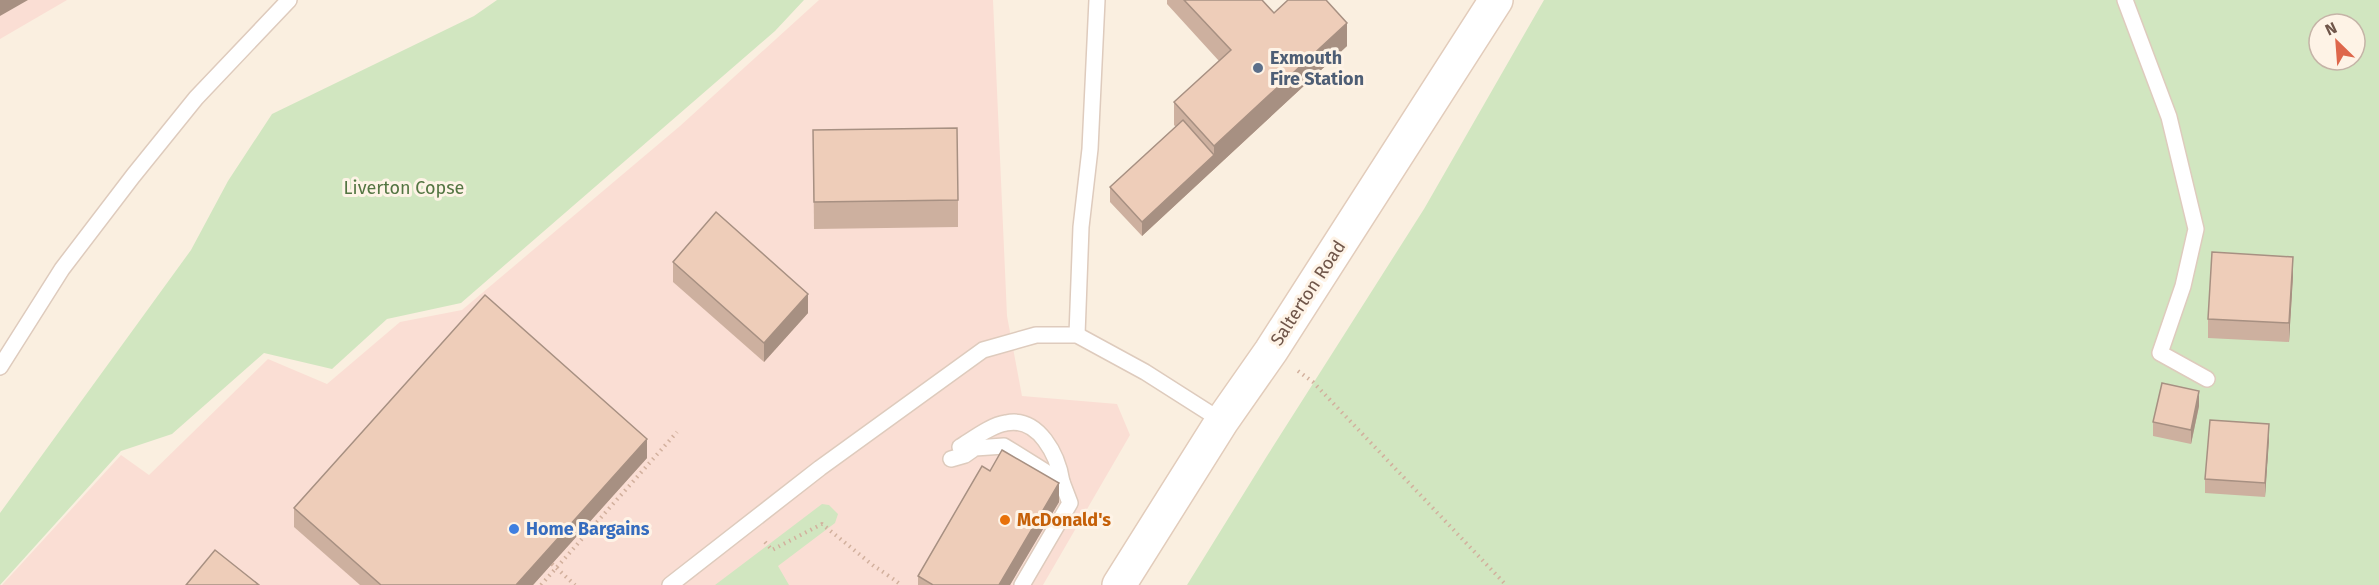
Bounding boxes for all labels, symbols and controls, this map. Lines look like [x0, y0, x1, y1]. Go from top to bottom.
north arrow [2307, 12, 2367, 72]
text: N [2322, 18, 2340, 40]
place label: Exmouth Fire Station [1270, 47, 1364, 90]
marker: Exmouth Fire Station [1251, 61, 1265, 75]
park label: Liverton Copse [344, 177, 464, 199]
street label: Salterton Road [1266, 236, 1350, 350]
place label: McDonald's [1017, 509, 1111, 531]
marker: McDonald's [998, 513, 1012, 527]
place label: Home Bargains [526, 518, 650, 540]
marker: Home Bargains [507, 522, 521, 536]

